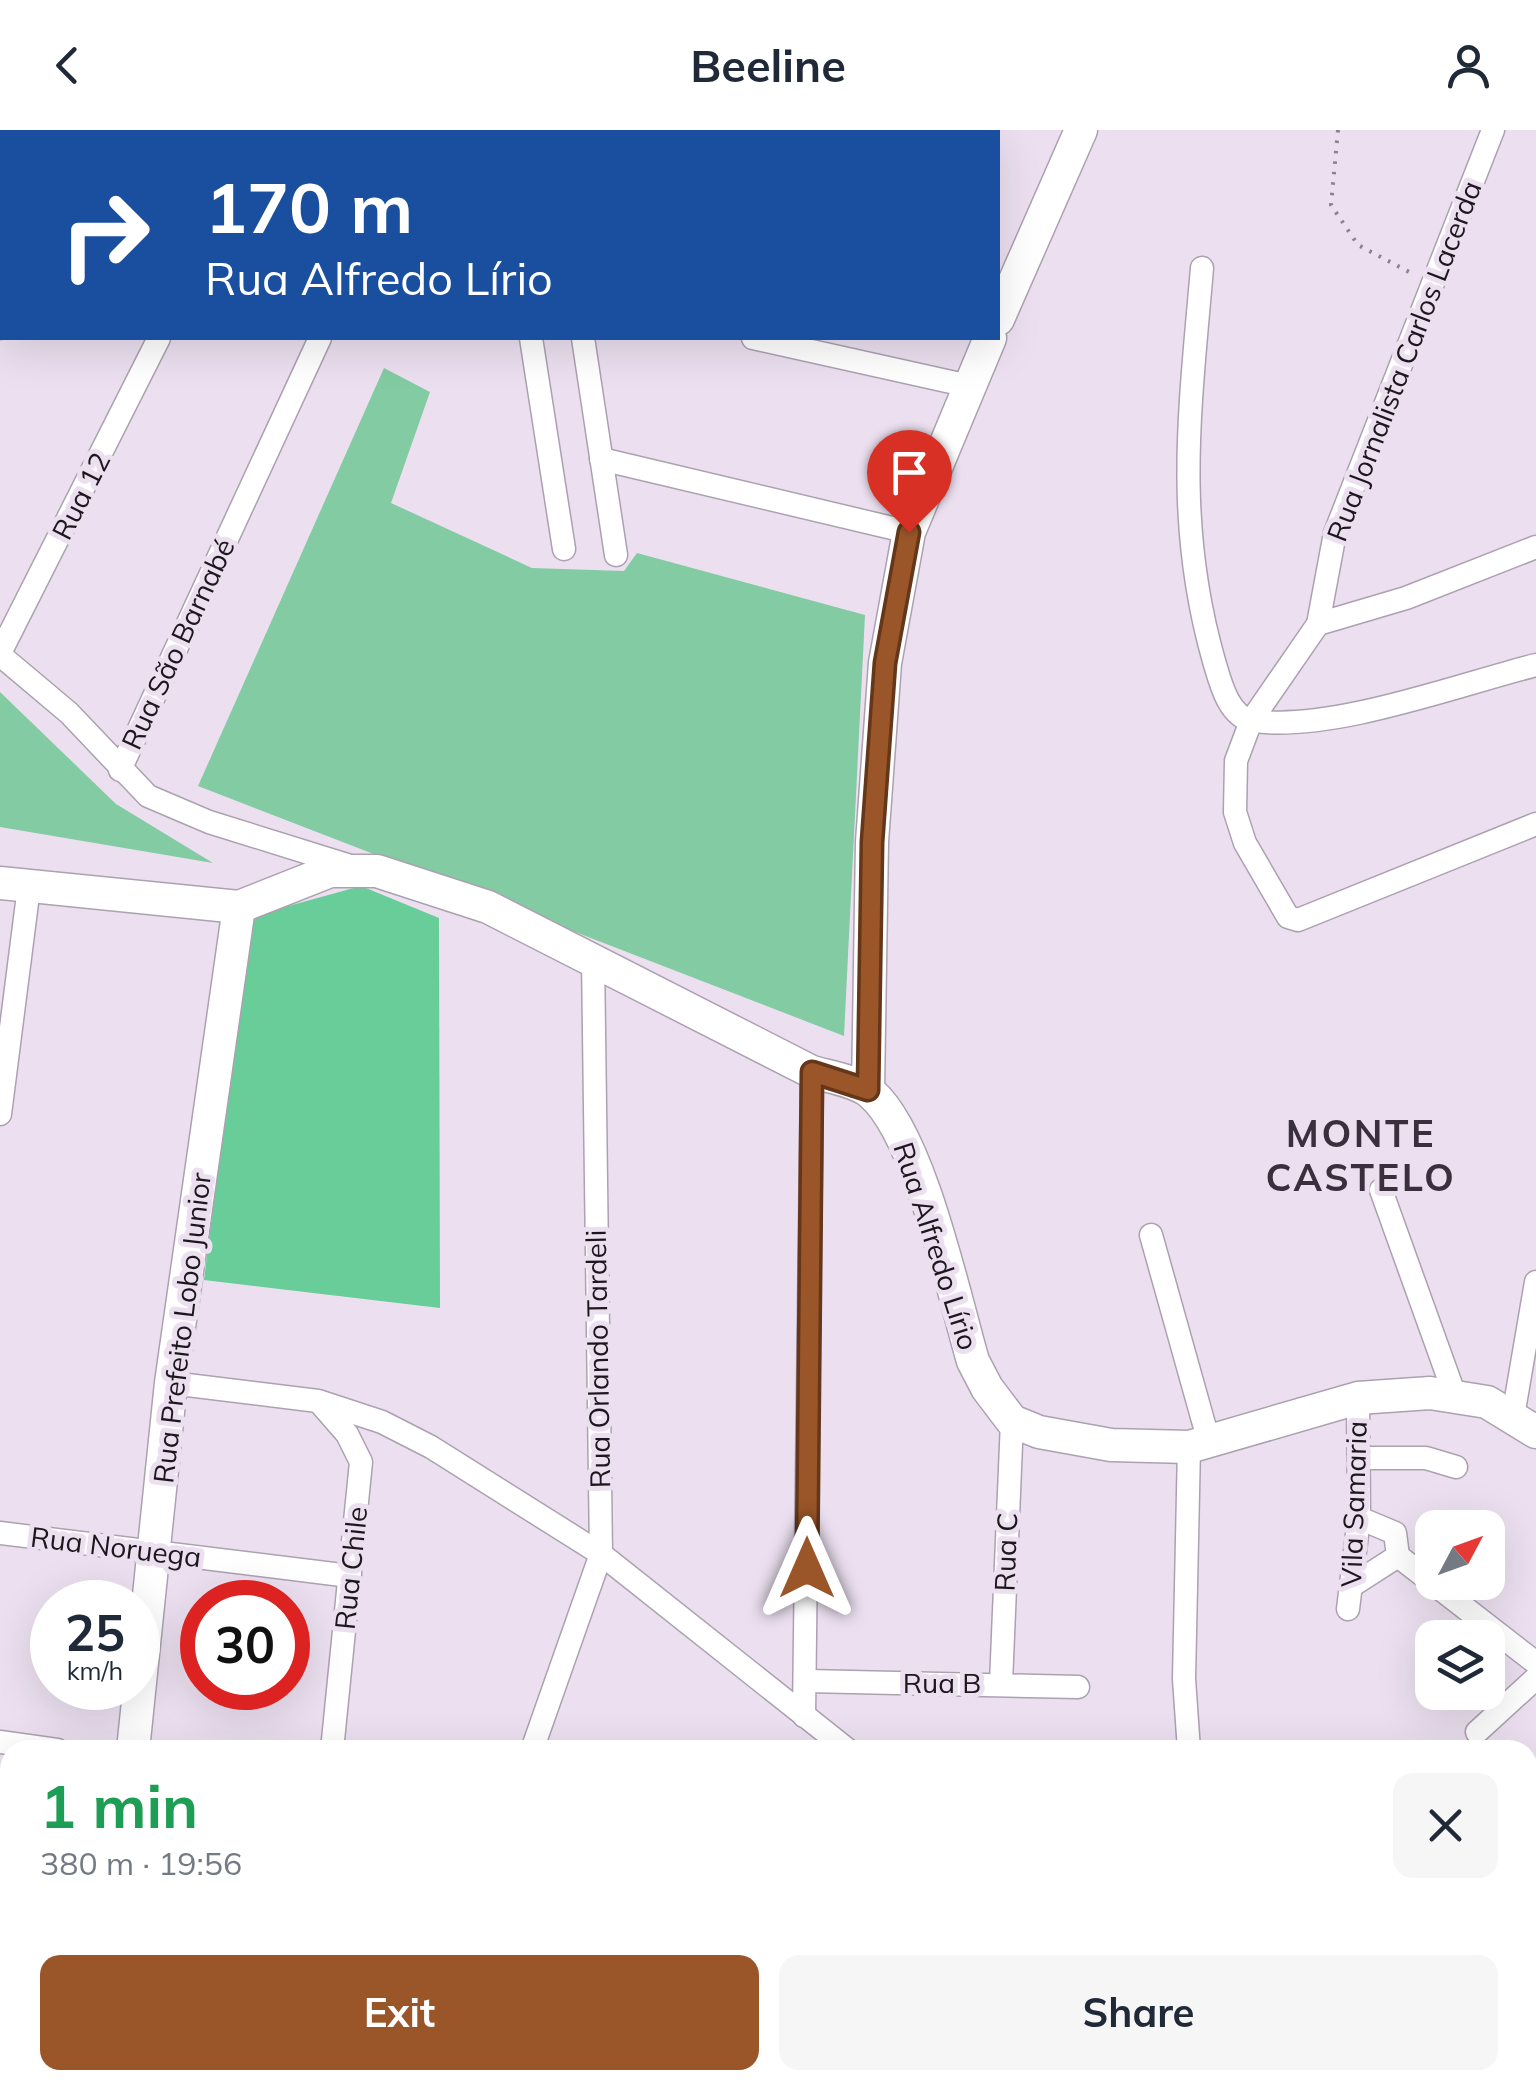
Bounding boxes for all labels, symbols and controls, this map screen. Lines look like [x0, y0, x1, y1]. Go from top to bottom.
text: Beeline [690, 37, 846, 93]
icon: back [40, 38, 95, 93]
icon: person [1441, 38, 1496, 93]
text: 170 m [205, 163, 413, 251]
icon: right [40, 170, 170, 300]
street label: Rua Jornalista Carlos Lacerda [1319, 176, 1489, 546]
text: Rua Alfredo Lírio [205, 250, 553, 306]
pin [867, 430, 952, 533]
icon: arrive [882, 445, 937, 500]
street label: Rua 12 [44, 446, 117, 545]
street label: Rua São Barnabé [113, 533, 242, 755]
district label: MONTE CASTELO [1266, 1109, 1456, 1201]
street label: Rua Alfredo Lírio [886, 1138, 987, 1354]
street label: Rua Prefeito Lobo Junior [145, 1170, 218, 1485]
street label: Rua Orlando Tardeli [578, 1230, 617, 1488]
street label: Vila Samaria [1333, 1420, 1374, 1588]
street label: Rua Chile [327, 1505, 374, 1631]
north arrow [1415, 1510, 1505, 1600]
map controls [1415, 1510, 1505, 1710]
street label: Rua C [987, 1512, 1024, 1592]
position arrow [755, 1516, 859, 1620]
street label: Rua Noruega [29, 1519, 203, 1574]
speed limit sign: 30 [180, 1580, 310, 1710]
text: 25 [65, 1601, 125, 1664]
button: layers [1415, 1620, 1505, 1710]
text: km/h [67, 1655, 123, 1686]
street label: Rua B [903, 1665, 981, 1700]
text: 1 min [40, 1768, 198, 1843]
button: close [1393, 1773, 1498, 1878]
text: 380 m · 19:56 [40, 1843, 242, 1883]
button: Exit [40, 1955, 759, 2070]
button: Share [779, 1955, 1498, 2070]

